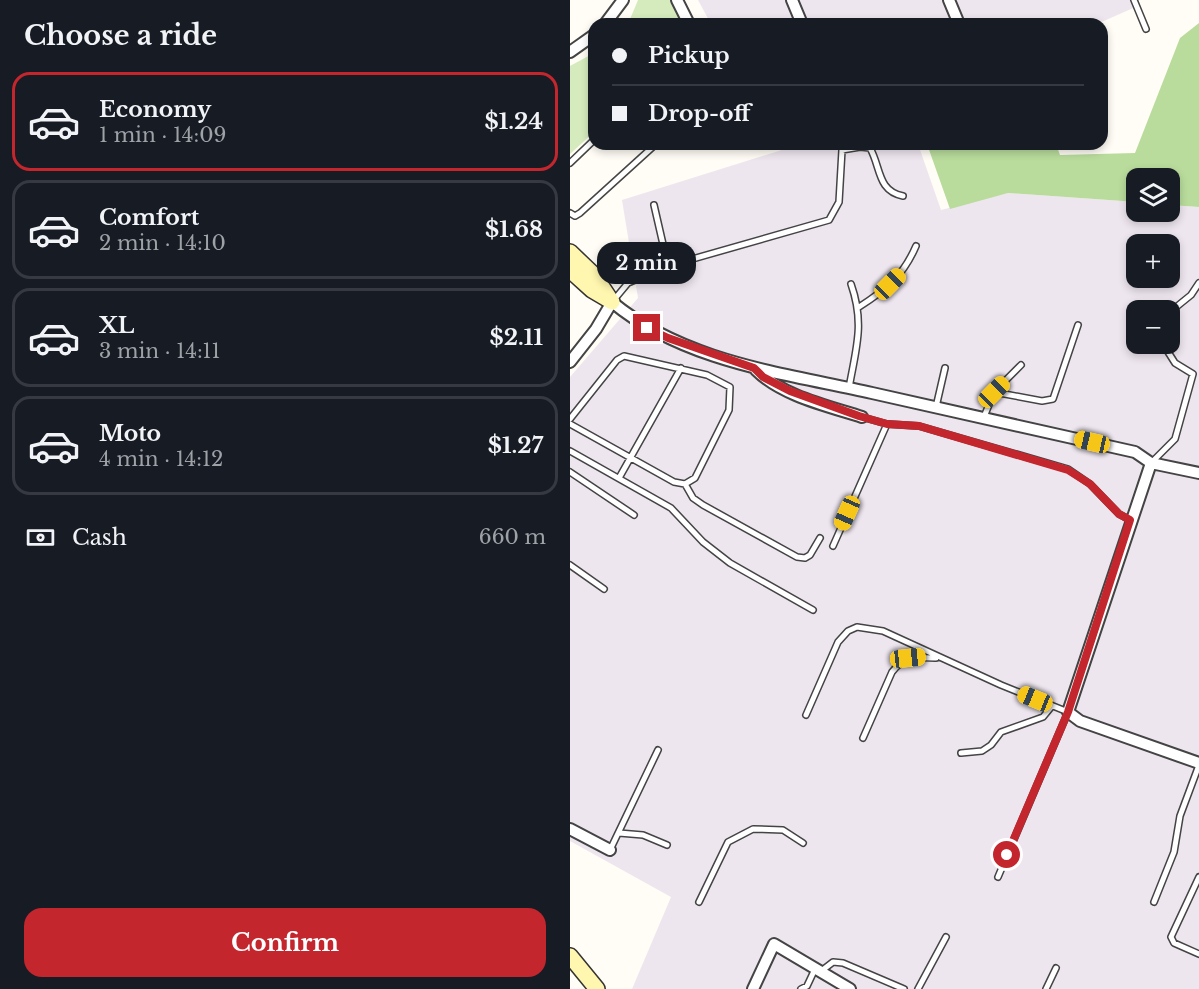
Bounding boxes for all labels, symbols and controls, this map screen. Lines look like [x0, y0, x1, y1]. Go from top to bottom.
text: Choose a ride [24, 19, 217, 52]
text: Pickup [648, 42, 730, 69]
icon: car [27, 95, 81, 149]
text: Economy [99, 96, 211, 123]
text: Drop-off [648, 100, 750, 127]
text: $1.24 [485, 108, 543, 135]
text: 1 min · 14:09 [99, 123, 226, 147]
map controls [1126, 168, 1180, 354]
button: layers [1126, 168, 1180, 222]
icon: car [27, 203, 81, 257]
text: Comfort [99, 204, 199, 231]
text: $1.68 [485, 216, 543, 243]
text: 2 min · 14:10 [99, 231, 226, 255]
button: + [1126, 234, 1180, 288]
callout: 2 min [598, 241, 697, 283]
text: 2 min [615, 251, 678, 275]
car [871, 265, 909, 303]
button: − [1126, 300, 1180, 354]
icon: car [27, 311, 81, 365]
text: XL [99, 312, 134, 339]
route end [633, 314, 660, 341]
text: $2.11 [490, 324, 543, 351]
text: 3 min · 14:11 [99, 339, 220, 363]
car [975, 373, 1013, 411]
icon: car [27, 419, 81, 473]
text: Moto [99, 420, 161, 447]
car [1072, 429, 1112, 455]
text: $1.27 [488, 432, 543, 459]
text: 4 min · 14:12 [99, 447, 223, 471]
car [831, 493, 863, 533]
icon: cash [24, 521, 57, 554]
text: Cash [72, 524, 127, 551]
text: 660 m [479, 525, 546, 549]
car [889, 647, 927, 669]
car [1015, 684, 1055, 714]
route start [993, 841, 1020, 868]
button: Confirm [24, 908, 546, 977]

